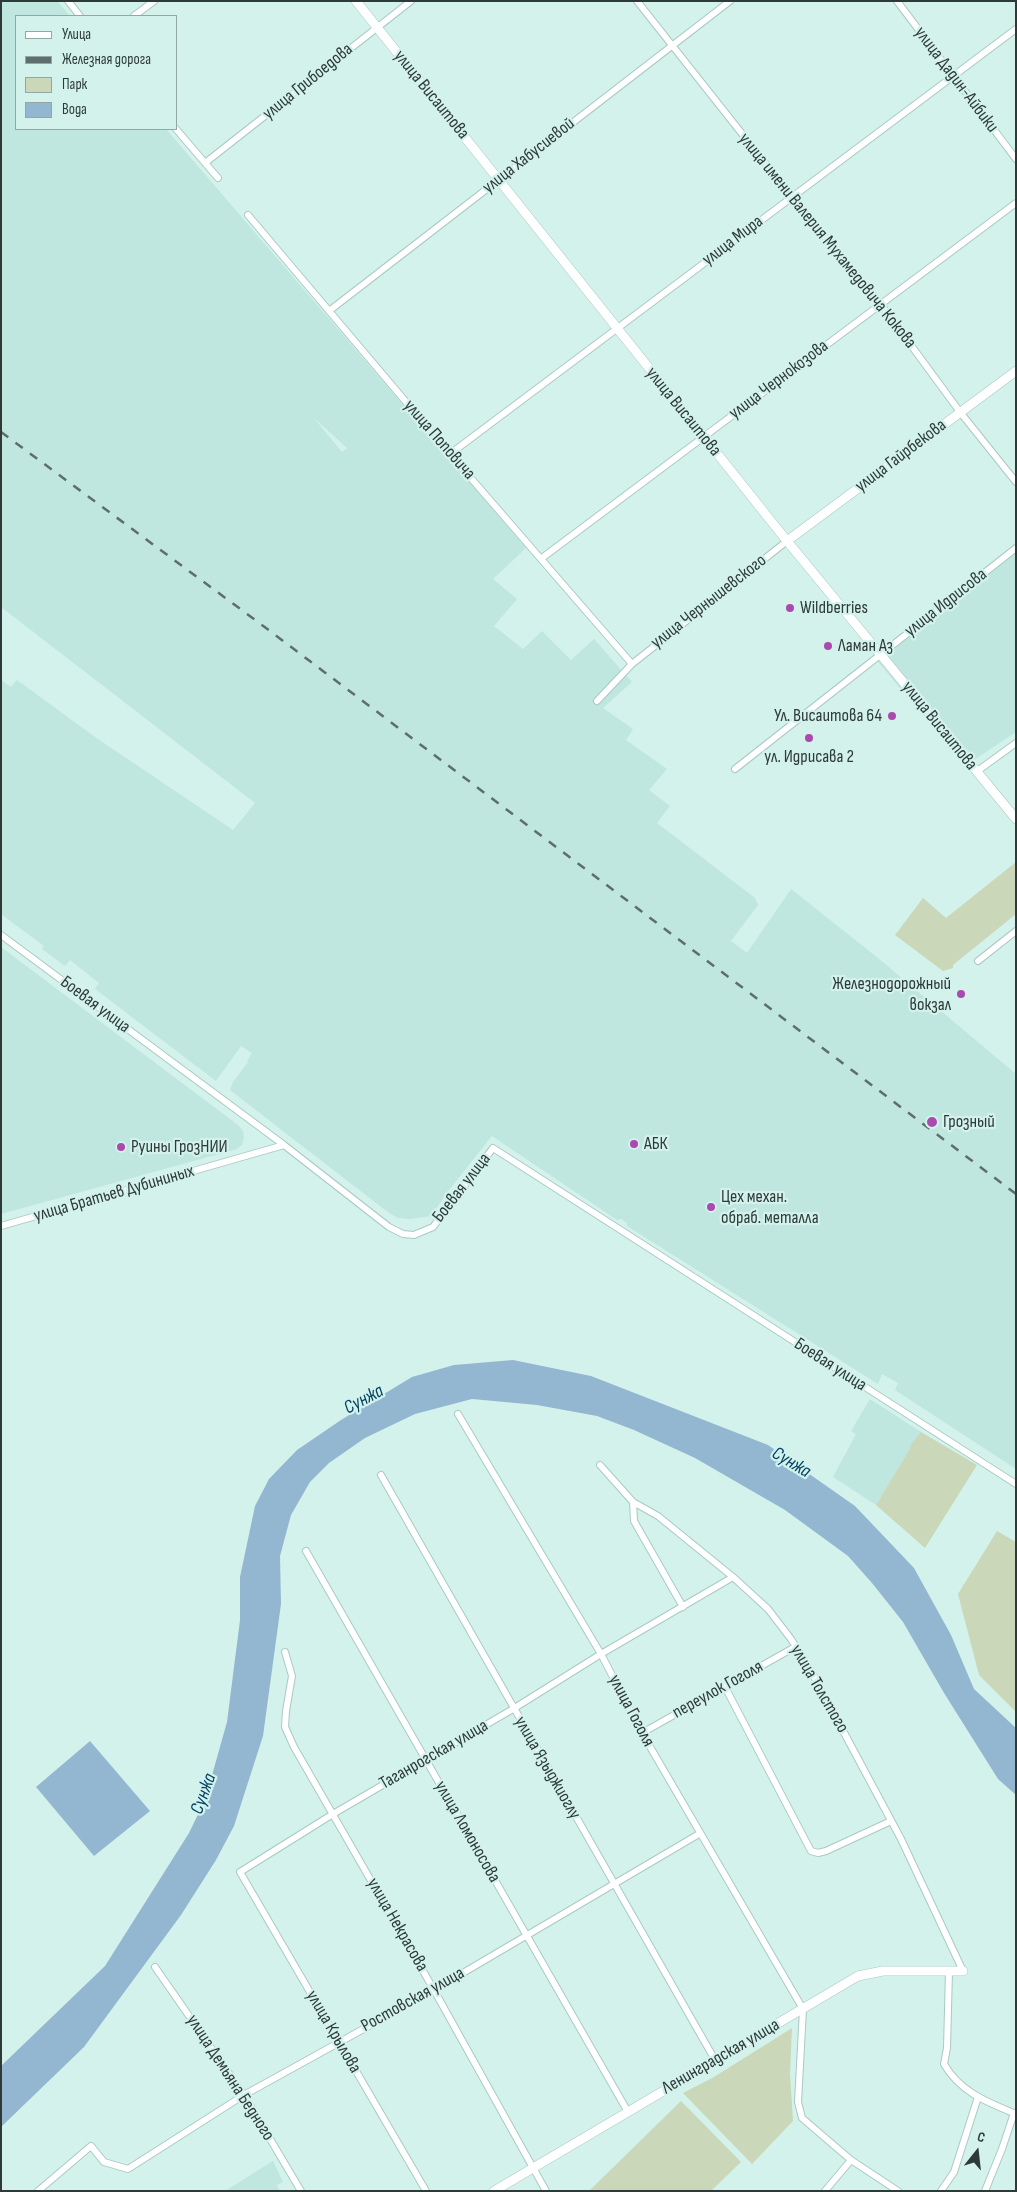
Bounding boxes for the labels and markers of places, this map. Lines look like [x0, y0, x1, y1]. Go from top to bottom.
place label: Wildberries [800, 597, 868, 619]
marker: Wildberries [784, 602, 796, 614]
place label: Ламан Аз [838, 635, 893, 657]
marker: Ламан Аз [822, 640, 834, 652]
place label: Ул. Висаитова 64 [774, 705, 882, 727]
marker: Ул. Висаитова 64 [886, 710, 898, 722]
marker: ул. Идрисава 2 [803, 732, 815, 744]
place label: ул. Идрисава 2 [764, 746, 854, 768]
place label: Железнодорожный вокзал [832, 973, 951, 1016]
marker: Железнодорожный вокзал [955, 988, 967, 1000]
place label: Грозный [943, 1111, 995, 1133]
marker: Грозный [925, 1115, 939, 1129]
place label: АБК [644, 1133, 668, 1155]
place label: Руины ГрозНИИ [131, 1136, 228, 1158]
marker: АБК [628, 1138, 640, 1150]
marker: Руины ГрозНИИ [115, 1141, 127, 1153]
place label: Цех механ. обраб. металла [721, 1186, 819, 1228]
marker: Цех механ. обраб. металла [705, 1201, 717, 1213]

